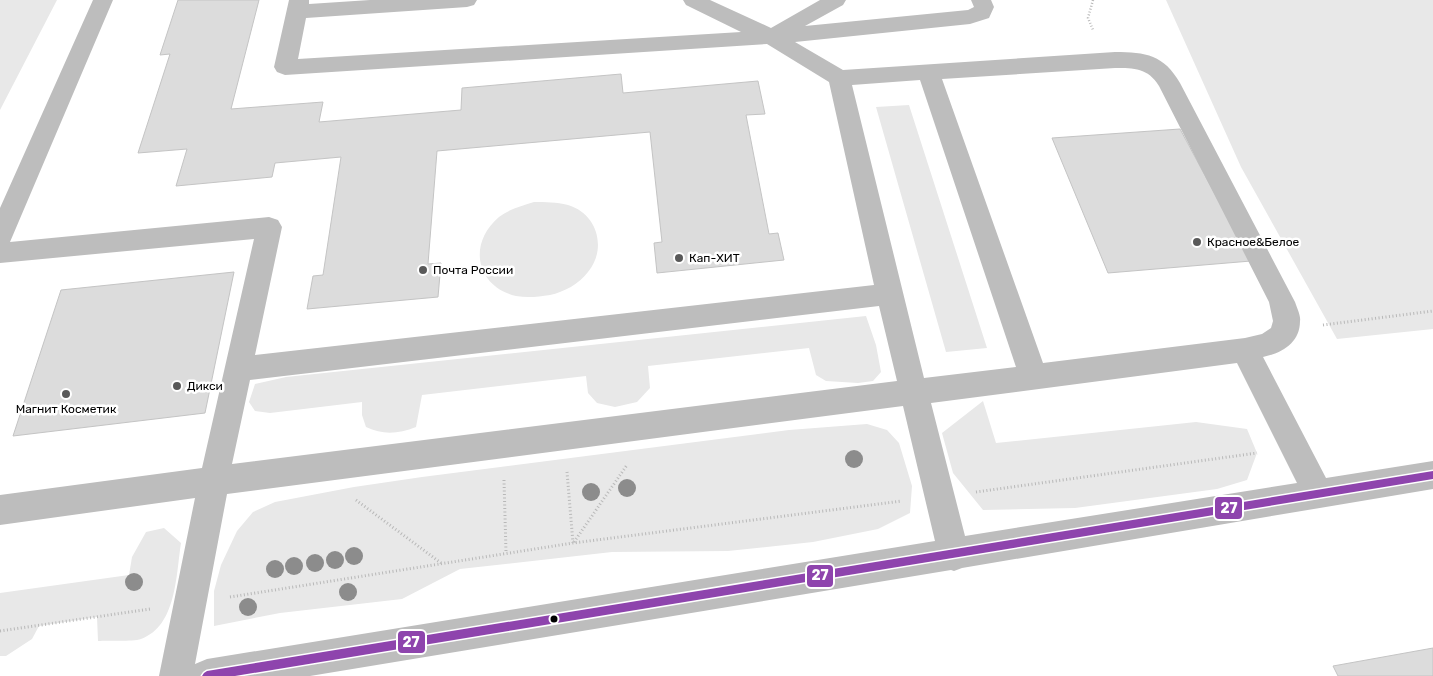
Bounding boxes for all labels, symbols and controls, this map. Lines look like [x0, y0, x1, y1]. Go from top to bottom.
place label: Красное&Белое [1207, 235, 1300, 249]
marker: Красное&Белое [1191, 236, 1203, 248]
place label: Кап-ХИТ [689, 251, 740, 265]
marker: Кап-ХИТ [673, 252, 685, 264]
place label: Почта России [433, 263, 513, 277]
marker: Почта России [417, 264, 429, 276]
place label: Дикси [187, 379, 223, 393]
marker: Дикси [171, 380, 183, 392]
marker: Магнит Косметик [60, 388, 72, 400]
place label: Магнит Косметик [16, 402, 117, 416]
line badge: 27 [1214, 496, 1243, 520]
text: 27 [1220, 500, 1238, 517]
line badge: 27 [806, 564, 834, 588]
text: 27 [811, 567, 829, 584]
unlabelled marker [549, 614, 559, 624]
line badge: 27 [397, 630, 426, 654]
text: 27 [402, 634, 420, 651]

